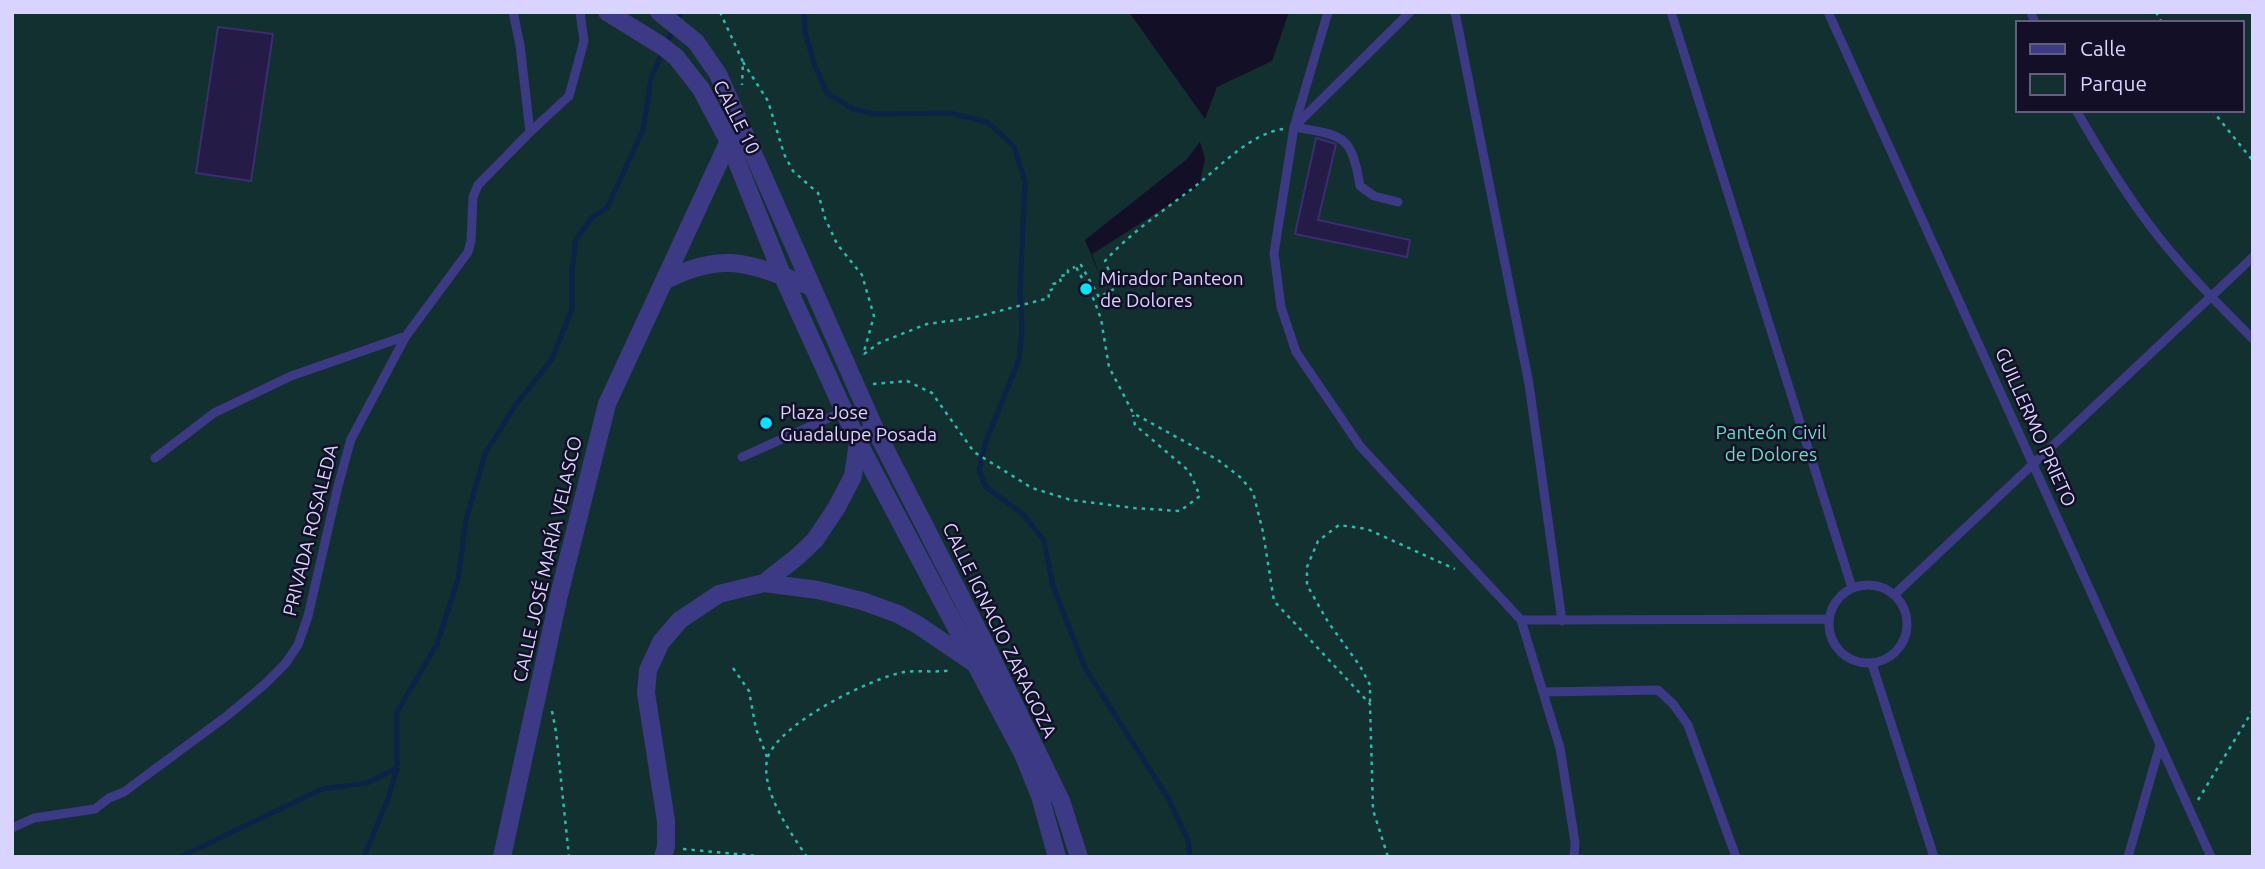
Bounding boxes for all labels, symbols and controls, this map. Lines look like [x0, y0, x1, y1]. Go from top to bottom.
legend [2016, 21, 2244, 112]
text: Calle [2080, 36, 2126, 60]
text: Parque [2080, 71, 2147, 95]
street label: CALLE 10 [709, 76, 765, 158]
place label: Mirador Panteon de Dolores [1100, 267, 1244, 311]
marker: Mirador Panteon de Dolores [1078, 281, 1094, 297]
street label: GUILLERMO PRIETO [1991, 344, 2081, 510]
place label: Plaza Jose Guadalupe Posada [780, 401, 937, 445]
marker: Plaza Jose Guadalupe Posada [758, 415, 774, 431]
park label: Panteón Civil de Dolores [1715, 421, 1827, 465]
street label: CALLE JOSÉ MARÍA VELASCO [508, 434, 586, 684]
street label: PRIVADA ROSALEDA [278, 441, 342, 618]
street label: CALLE IGNACIO ZARAGOZA [938, 519, 1062, 742]

